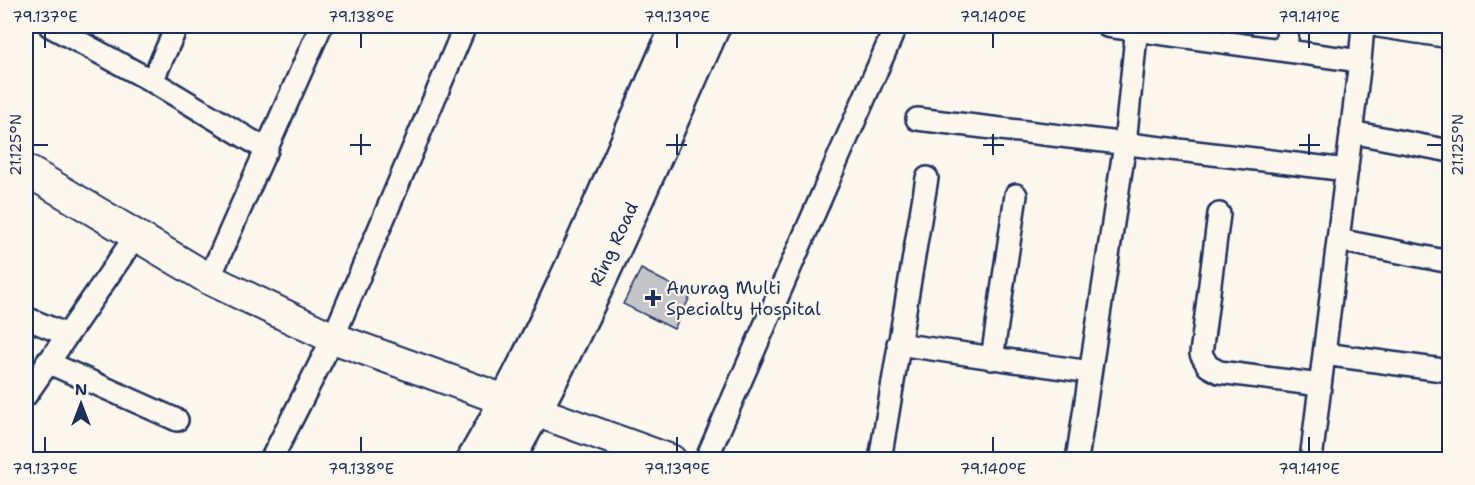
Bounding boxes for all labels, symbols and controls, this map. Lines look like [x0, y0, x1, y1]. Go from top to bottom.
text: 79.137°E [12, 7, 78, 27]
text: 79.138°E [328, 7, 394, 27]
text: 79.139°E [644, 7, 710, 27]
text: 79.140°E [960, 7, 1026, 27]
text: 79.141°E [1278, 7, 1340, 27]
text: 21.125°N [6, 114, 26, 176]
text: 21.125°N [1448, 114, 1468, 176]
street label: Ring Road [584, 198, 644, 290]
place label: Anurag Multi Specialty Hospital [666, 276, 821, 321]
marker: Anurag Multi Specialty Hospital [644, 289, 662, 307]
north arrow [51, 374, 111, 434]
text: N [75, 379, 87, 400]
text: 79.137°E [12, 459, 78, 479]
text: 79.138°E [328, 459, 394, 479]
text: 79.139°E [644, 459, 710, 479]
text: 79.140°E [960, 459, 1026, 479]
text: 79.141°E [1278, 459, 1340, 479]

